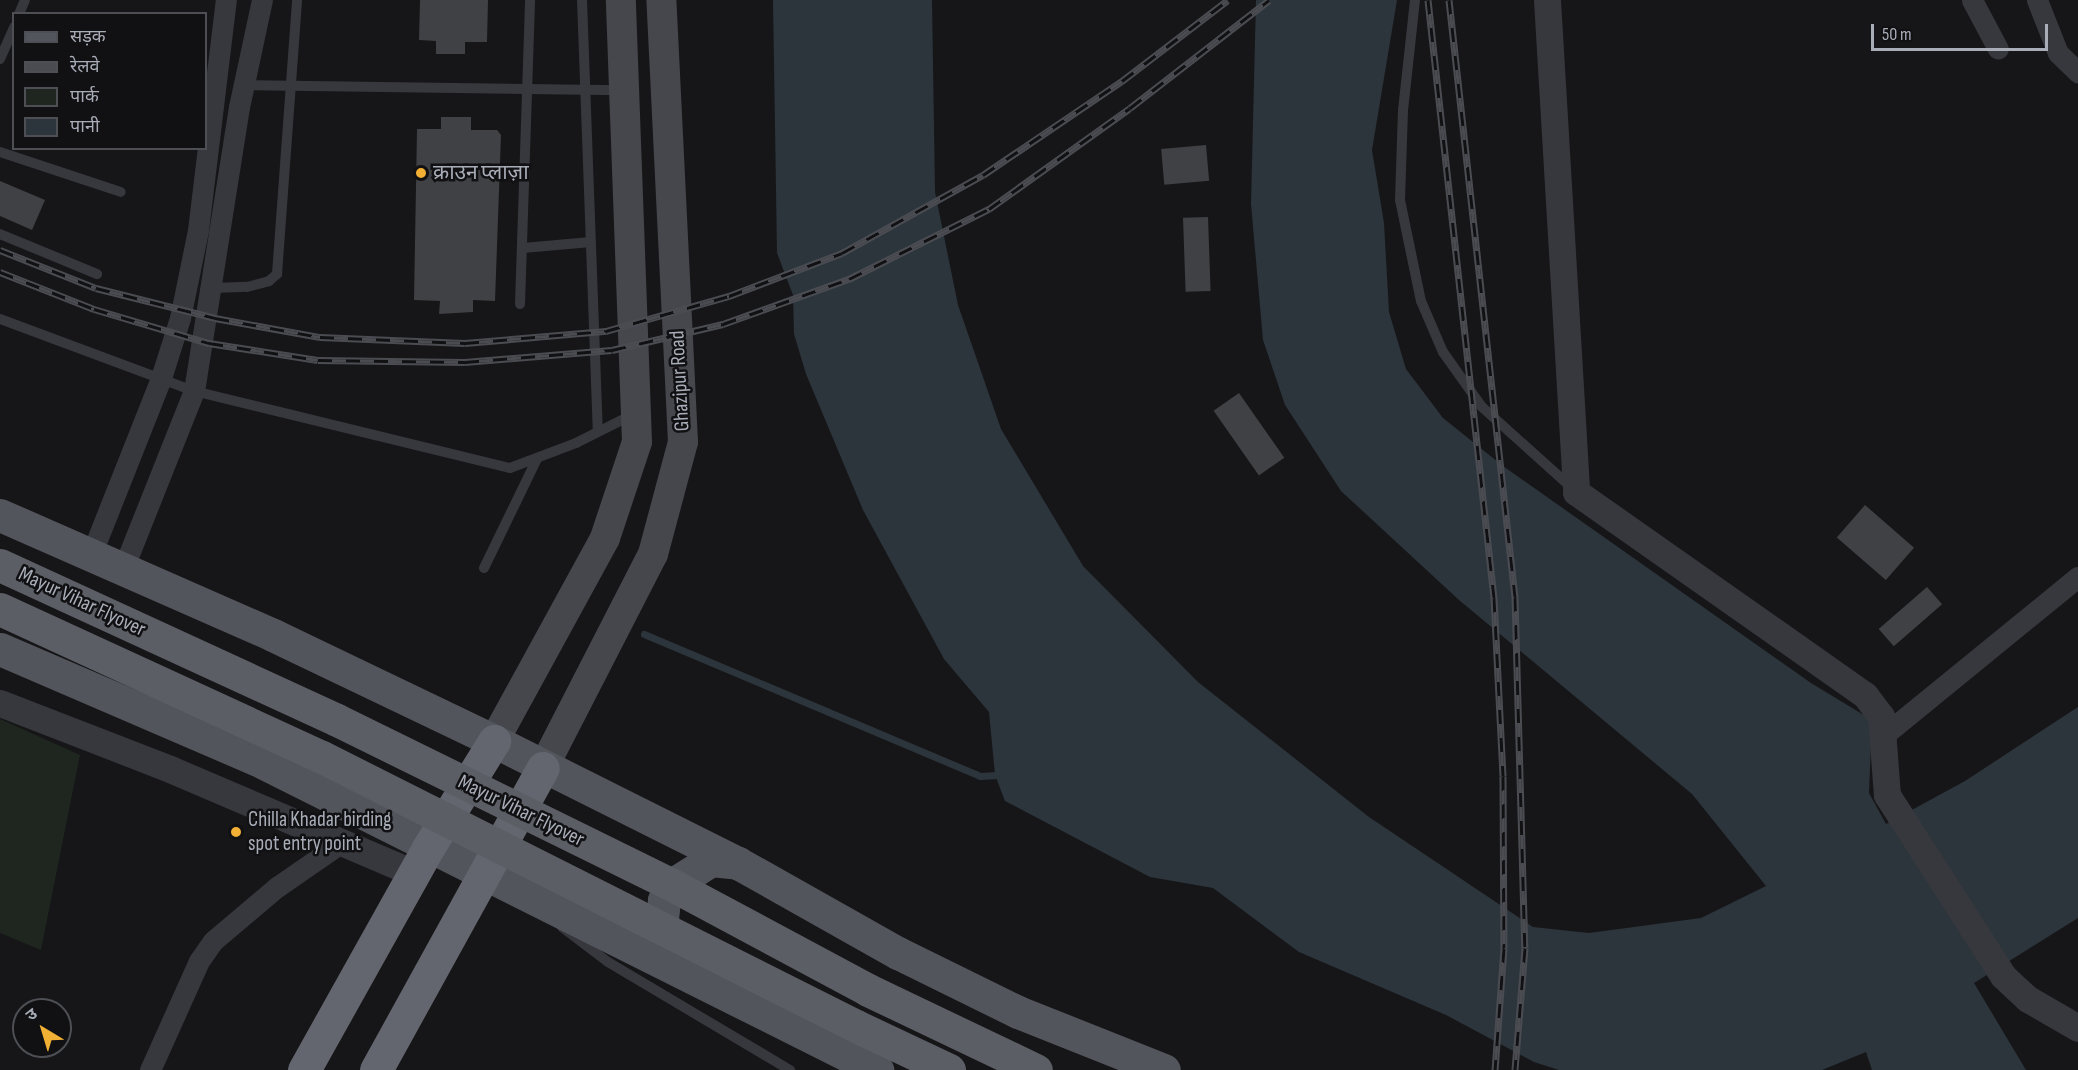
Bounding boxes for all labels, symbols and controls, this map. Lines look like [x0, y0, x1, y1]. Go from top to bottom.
legend [12, 12, 207, 150]
scale bar [1874, 12, 2051, 50]
text: 50 m [1882, 24, 1912, 45]
text: सड़क [70, 26, 106, 47]
text: रेलवे [70, 56, 100, 77]
text: पार्क [70, 86, 99, 107]
text: पानी [70, 116, 100, 137]
place label: क्राउन प्लाज़ा [433, 160, 529, 186]
marker: क्राउन प्लाज़ा [414, 166, 428, 180]
street label: Ghazipur Road [665, 330, 695, 432]
street label: Mayur Vihar Flyover [14, 562, 150, 642]
street label: Mayur Vihar Flyover [454, 770, 588, 852]
place label: Chilla Khadar birding spot entry point [248, 807, 391, 857]
marker: Chilla Khadar birding spot entry point [229, 825, 243, 839]
north arrow [12, 998, 72, 1058]
text: उ [22, 1005, 41, 1025]

